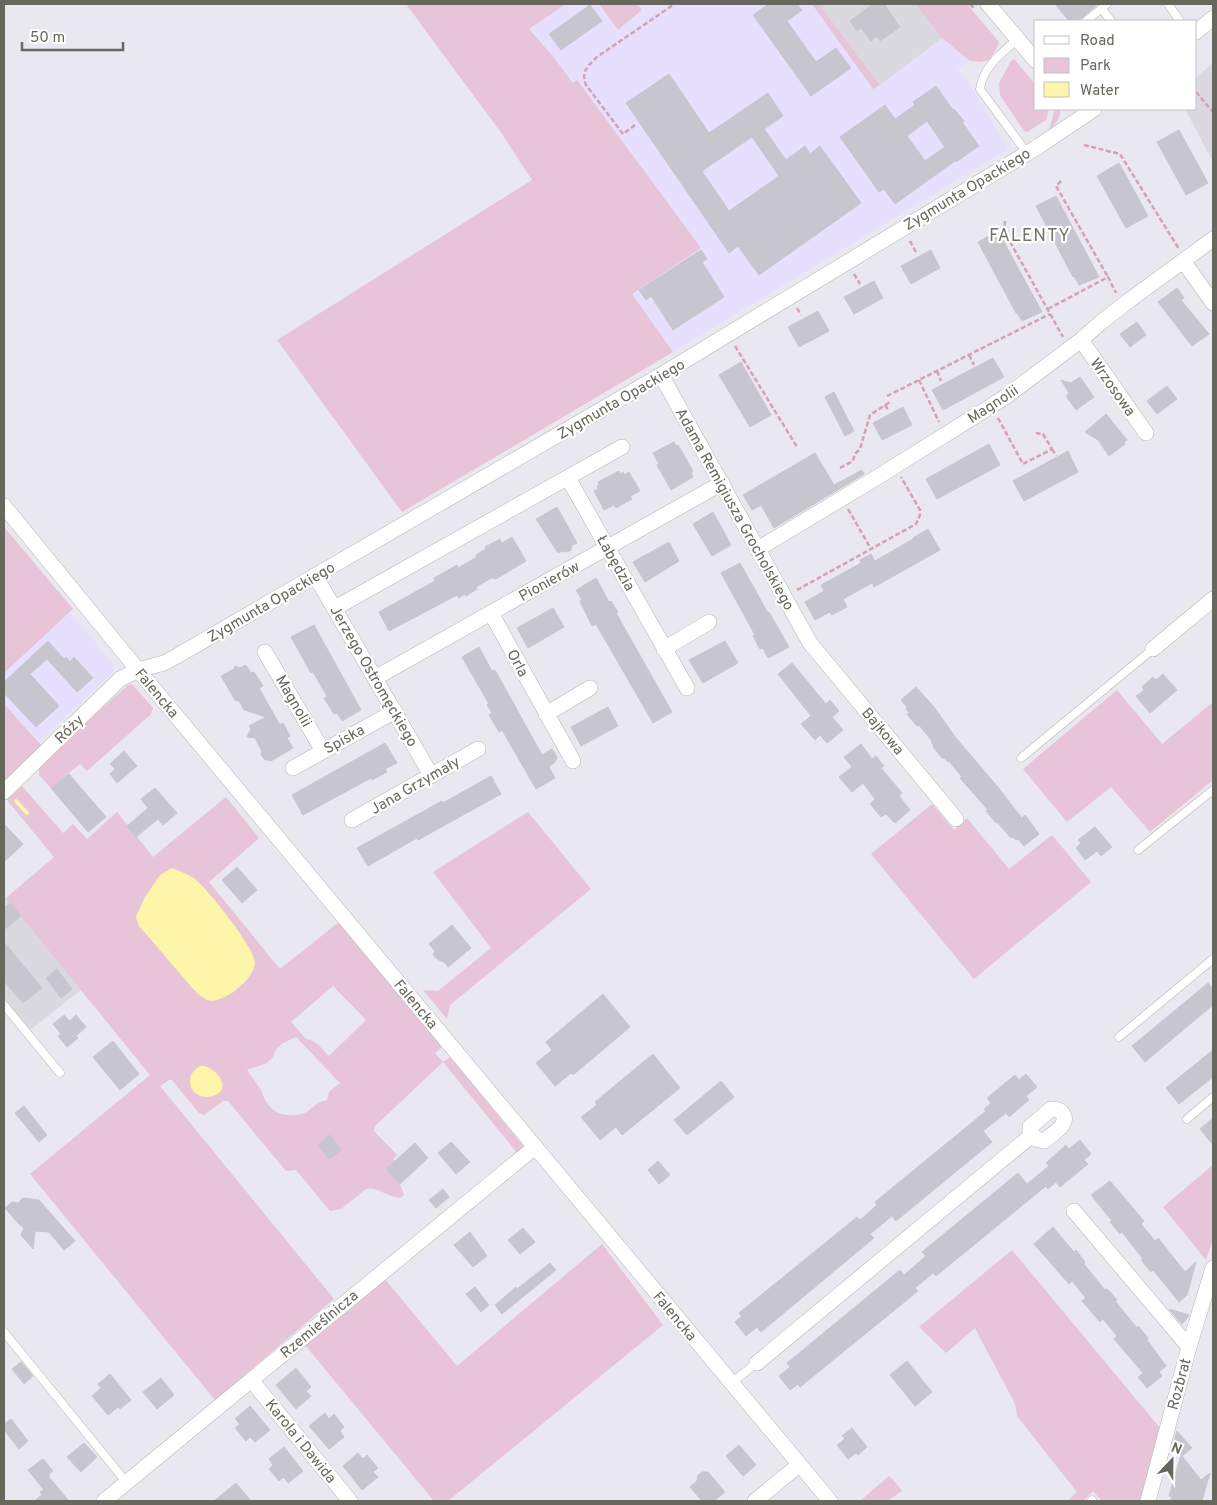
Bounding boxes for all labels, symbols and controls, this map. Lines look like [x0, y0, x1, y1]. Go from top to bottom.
scale bar [22, 20, 124, 52]
legend [1034, 20, 1197, 110]
text: 50 m [30, 29, 65, 48]
text: Road [1080, 32, 1115, 51]
text: Park [1080, 57, 1111, 76]
text: Water [1080, 82, 1120, 101]
street label: Zygmunta Opackiego [901, 145, 1035, 236]
district label: FALENTY [989, 225, 1071, 248]
street label: Wrzosowa [1085, 355, 1139, 421]
street label: Zygmunta Opackiego [554, 356, 689, 445]
street label: Magnolii [965, 382, 1023, 429]
street label: Adama Remigiusza Grocholskiego [670, 405, 797, 614]
street label: Łabędzia [591, 533, 638, 595]
street label: Pionierów [516, 558, 584, 607]
street label: Zygmunta Opackiego [204, 559, 339, 648]
street label: Jerzego Ostromęckiego [324, 603, 421, 751]
street label: Orla [502, 647, 532, 681]
street label: Falencka [130, 665, 182, 723]
street label: Magnolii [270, 672, 315, 731]
street label: Bajkowa [856, 704, 907, 760]
street label: Róży [51, 712, 89, 749]
street label: Spiska [321, 721, 368, 759]
street label: Jana Grzymały [368, 753, 464, 820]
street label: Falencka [389, 976, 441, 1034]
street label: Rzemieślnicza [277, 1287, 363, 1363]
street label: Falencka [648, 1288, 700, 1346]
street label: Rozbrat [1164, 1357, 1196, 1412]
street label: Karola i Dawida [260, 1396, 340, 1488]
north arrow [1147, 1435, 1197, 1485]
text: N [1168, 1440, 1184, 1459]

